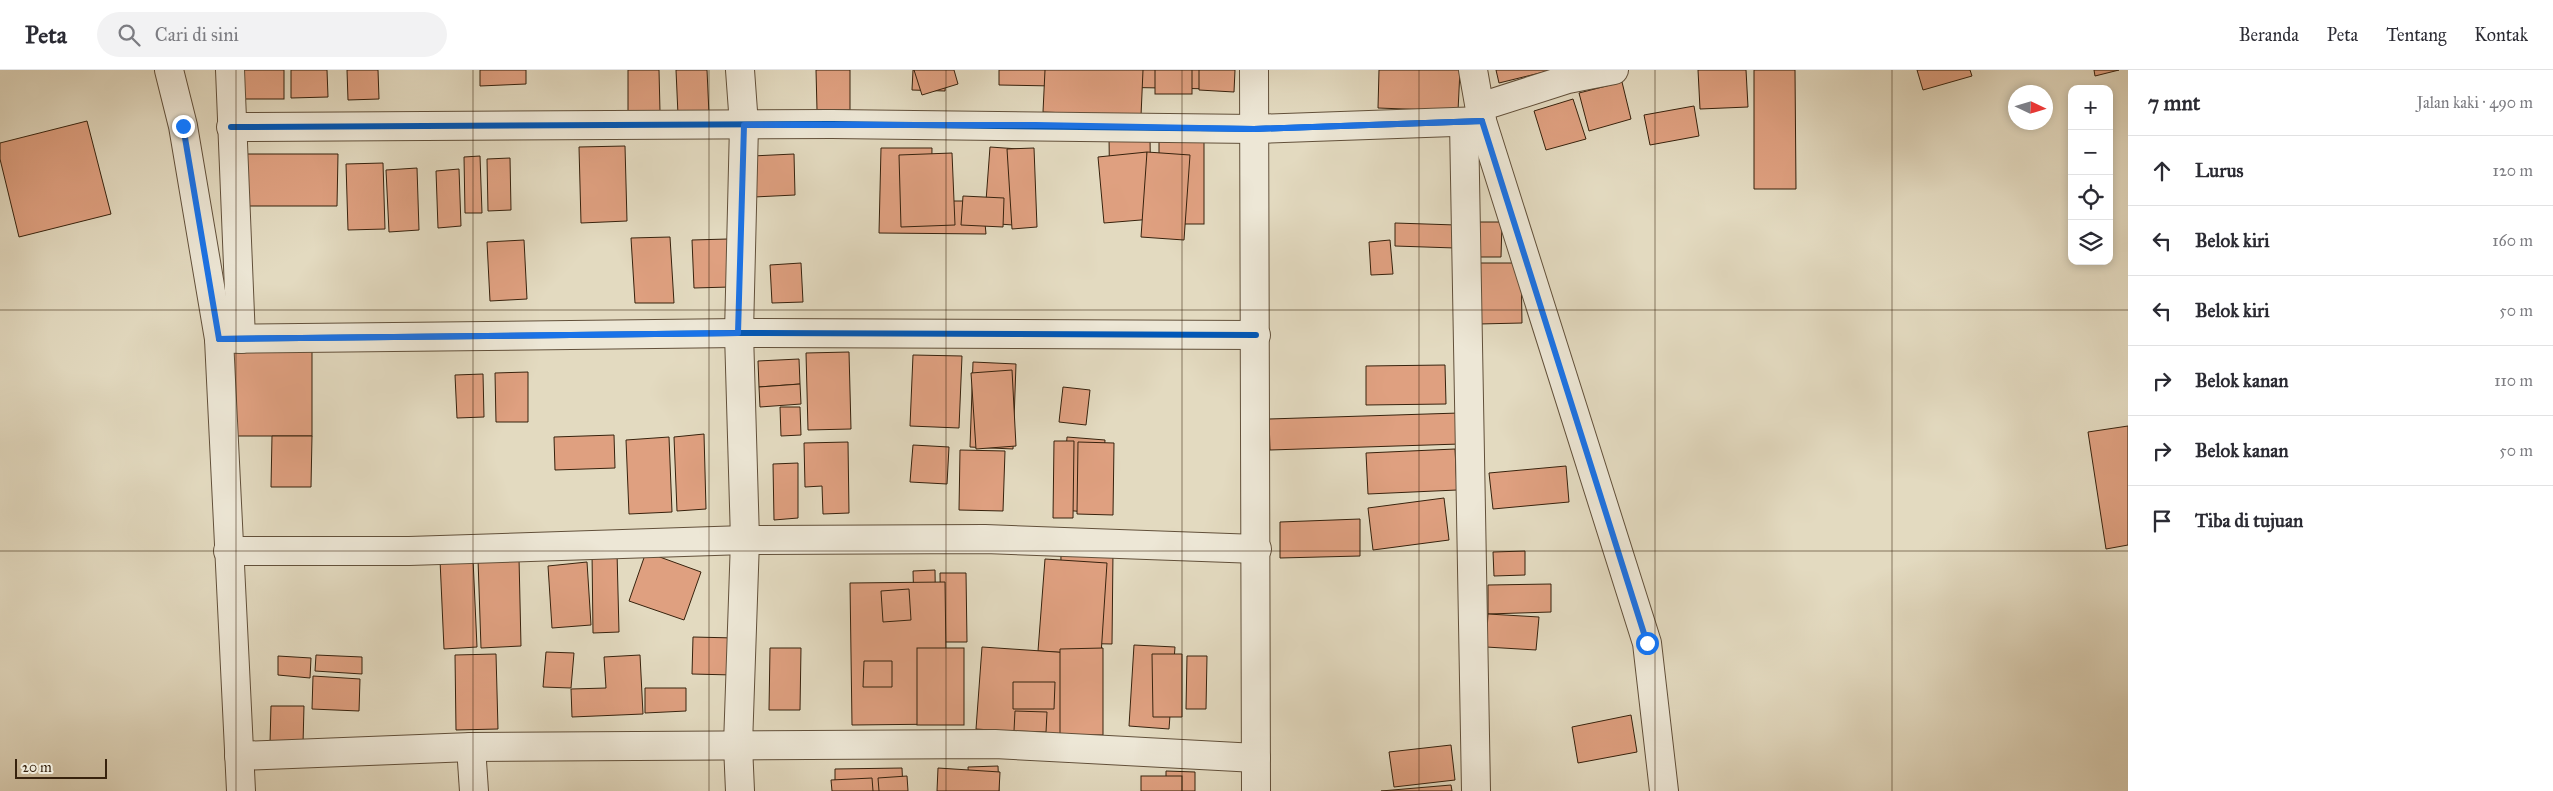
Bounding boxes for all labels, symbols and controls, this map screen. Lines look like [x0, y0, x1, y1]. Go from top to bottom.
search box [97, 12, 447, 57]
text: Peta [25, 20, 67, 50]
icon: search [115, 21, 143, 49]
text: Cari di sini [155, 23, 239, 46]
text: Beranda [2239, 24, 2299, 46]
text: Peta [2327, 24, 2358, 46]
text: Tentang [2386, 24, 2446, 46]
text: Kontak [2474, 24, 2528, 46]
north arrow [2008, 85, 2053, 130]
map controls [2068, 85, 2113, 265]
button: + [2068, 85, 2113, 130]
text: 7 mnt [2148, 90, 2200, 116]
text: Jalan kaki · 490 m [2417, 93, 2533, 112]
route end [172, 115, 195, 138]
button: − [2068, 130, 2113, 175]
icon: ahead [2148, 157, 2176, 185]
text: Lurus [2195, 159, 2243, 182]
text: 120 m [2493, 161, 2533, 180]
button: locate [2068, 175, 2113, 220]
button: layers [2068, 220, 2113, 265]
icon: left [2148, 227, 2176, 255]
text: Belok kiri [2195, 229, 2269, 252]
text: 160 m [2492, 231, 2533, 250]
icon: left [2148, 297, 2176, 325]
text: Belok kiri [2195, 299, 2269, 322]
text: 50 m [2499, 301, 2533, 320]
icon: right [2148, 367, 2176, 395]
text: Belok kanan [2195, 369, 2289, 392]
text: 110 m [2494, 371, 2533, 390]
icon: right [2148, 437, 2176, 465]
text: Belok kanan [2195, 439, 2289, 462]
text: 50 m [2499, 441, 2533, 460]
icon: arrive [2148, 507, 2176, 535]
text: Tiba di tujuan [2195, 509, 2303, 532]
route start [1636, 632, 1659, 655]
scale bar [15, 756, 108, 779]
text: 20 m [22, 759, 52, 776]

